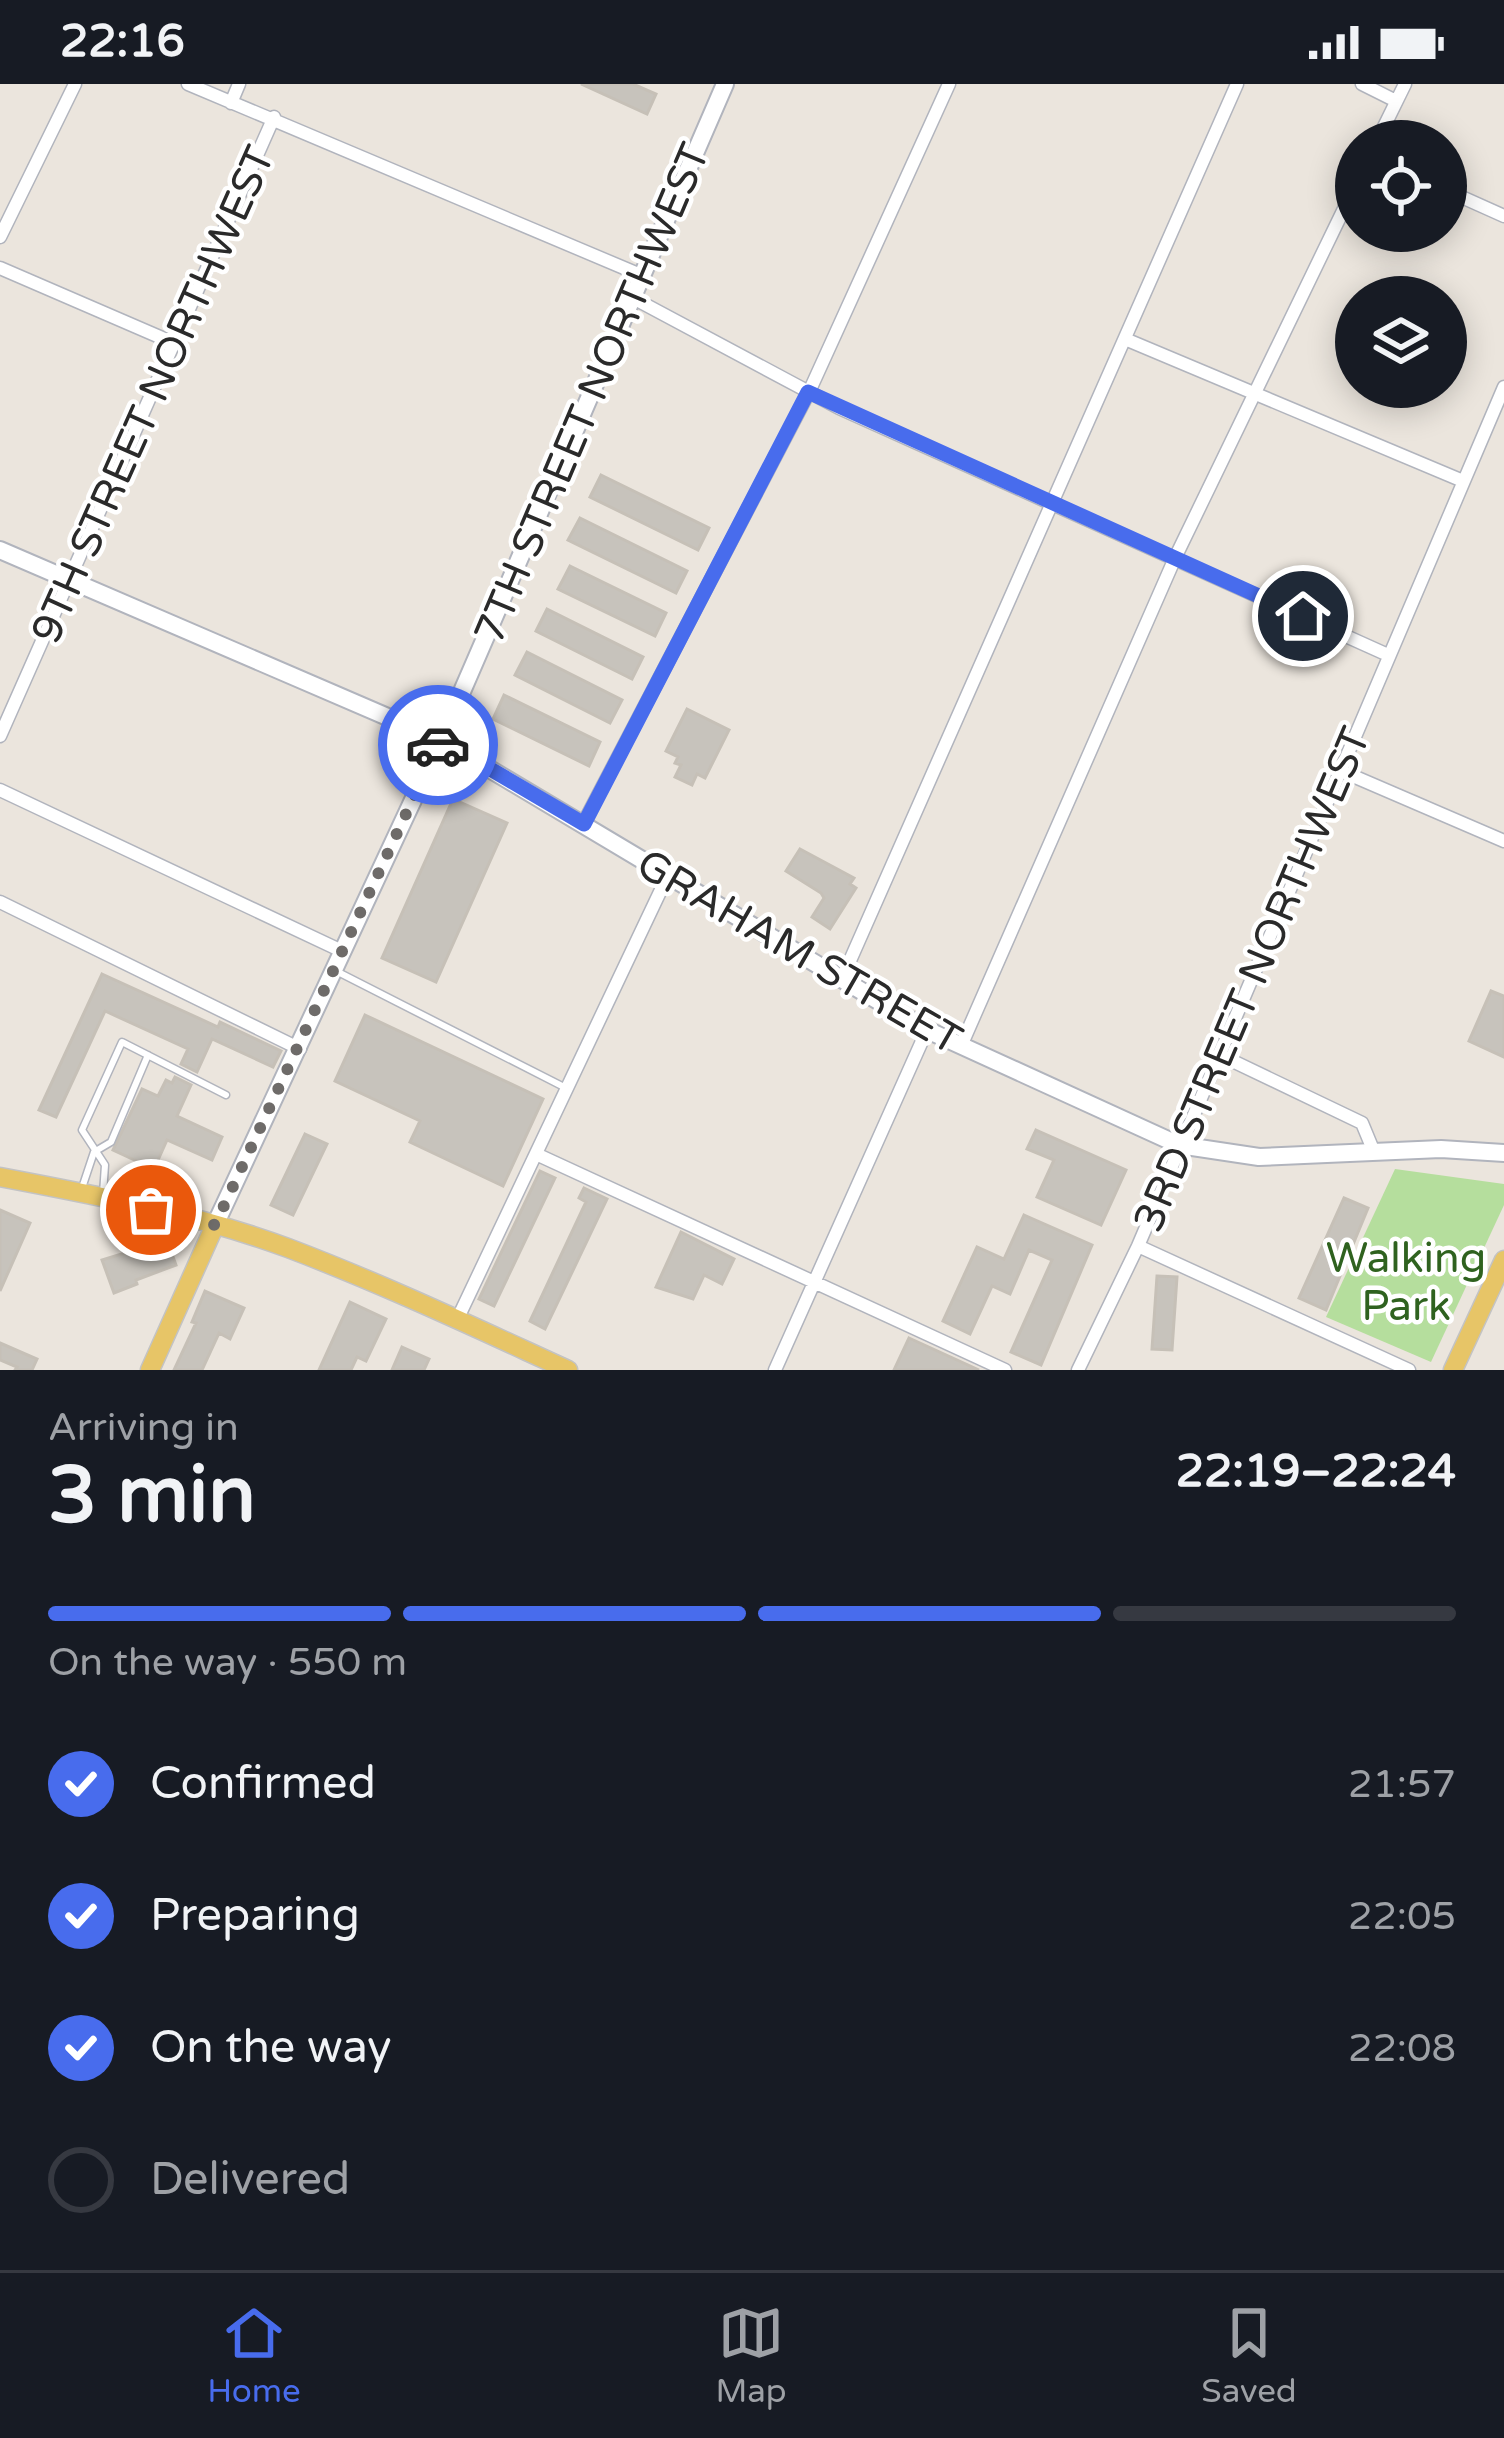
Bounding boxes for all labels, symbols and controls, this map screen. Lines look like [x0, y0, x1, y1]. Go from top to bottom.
text: 22:16 [60, 15, 185, 69]
map controls [1335, 120, 1467, 408]
button: locate [1335, 120, 1467, 252]
street label: 7TH STREET NORTHWEST [464, 135, 721, 651]
street label: 9TH STREET NORTHWEST [21, 138, 286, 651]
button: layers [1335, 276, 1467, 408]
pin [1252, 565, 1354, 667]
icon: home [1270, 583, 1336, 649]
courier [378, 685, 498, 805]
icon: car [405, 712, 471, 778]
street label: 3RD STREET NORTHWEST [1123, 719, 1382, 1239]
street label: GRAHAM STREET [628, 839, 971, 1066]
pin [100, 1159, 202, 1261]
icon: bag [118, 1177, 184, 1243]
park label: Walking Park [1326, 1233, 1486, 1332]
text: Arriving in [48, 1404, 239, 1451]
text: 22:19–22:24 [1176, 1445, 1456, 1499]
text: 3 min [48, 1449, 256, 1543]
text: On the way · 550 m [48, 1639, 407, 1686]
icon: check [48, 1751, 114, 1817]
text: Confirmed [150, 1757, 376, 1811]
text: 21:57 [1348, 1761, 1456, 1808]
icon: check [48, 1883, 114, 1949]
text: Preparing [150, 1889, 360, 1943]
text: 22:05 [1348, 1893, 1456, 1940]
icon: check [48, 2015, 114, 2081]
text: On the way [150, 2021, 391, 2075]
text: 22:08 [1348, 2025, 1456, 2072]
text: Delivered [150, 2153, 350, 2207]
tab: Home [207, 2300, 301, 2411]
tab: Map [715, 2300, 787, 2411]
tab: Saved [1201, 2300, 1297, 2411]

